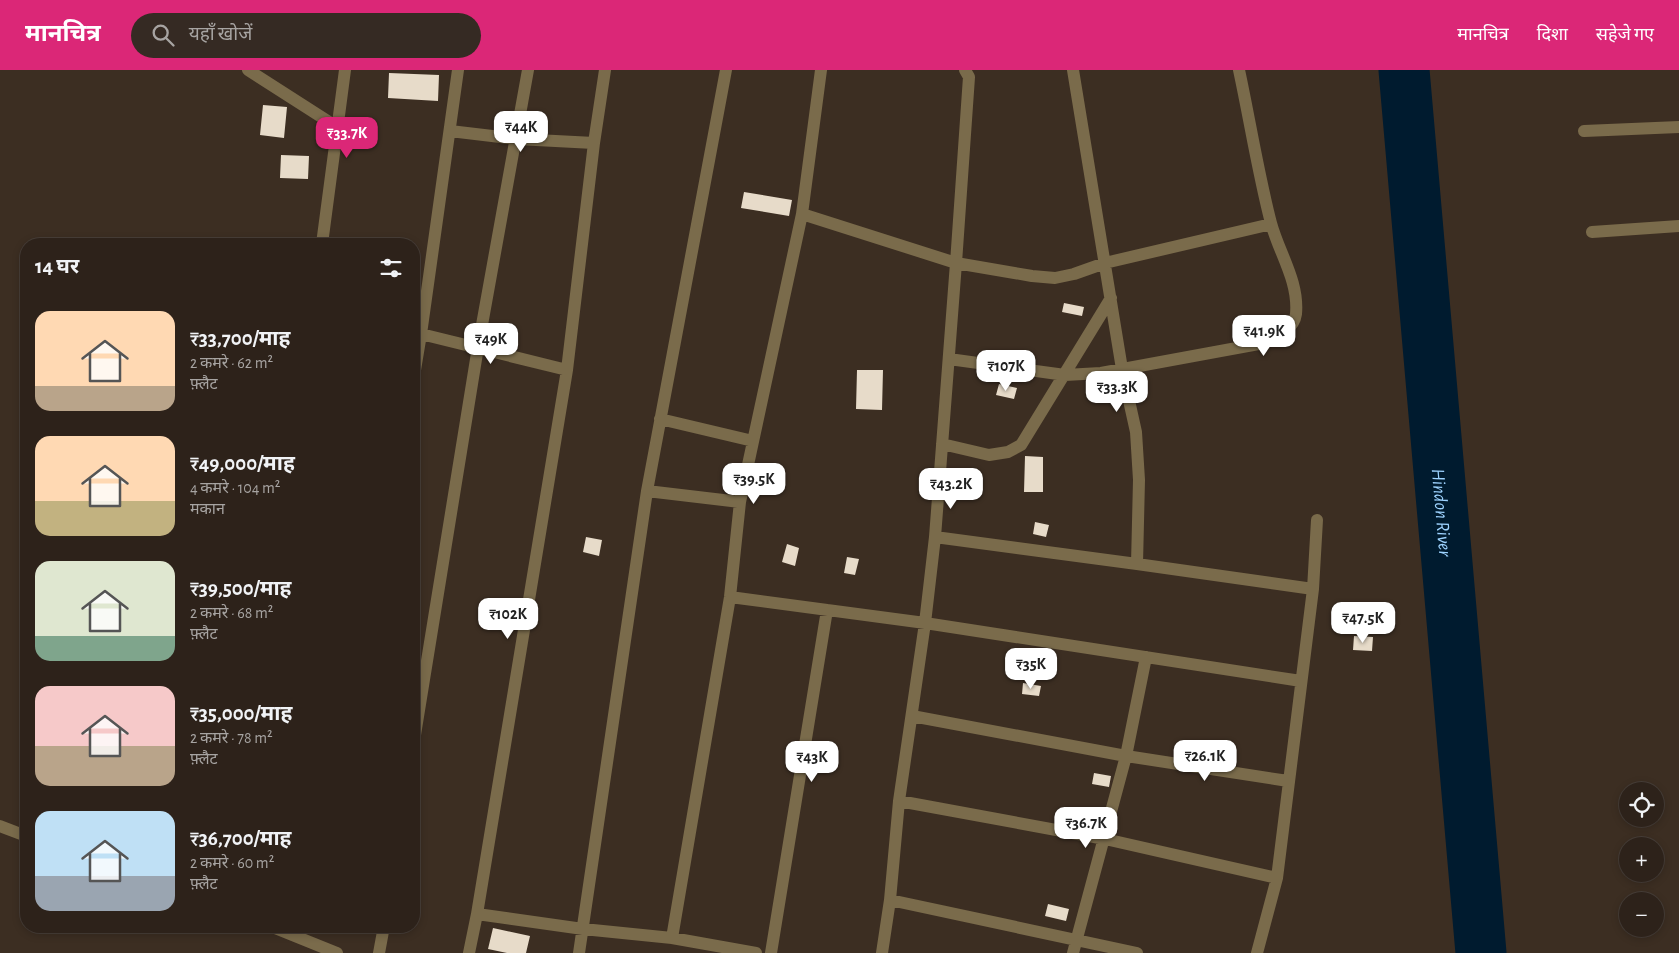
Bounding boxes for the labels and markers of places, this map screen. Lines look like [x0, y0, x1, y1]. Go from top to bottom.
pin: ₹44K [491, 111, 551, 153]
pin: ₹33.7K [306, 116, 388, 159]
pin: ₹41.9K [1223, 314, 1305, 357]
pin: ₹49K [461, 322, 521, 365]
pin: ₹107K [971, 350, 1041, 392]
pin: ₹33.3K [1076, 370, 1158, 413]
pin: ₹39.5K [713, 462, 795, 505]
pin: ₹43.2K [910, 468, 992, 510]
pin: ₹102K [473, 598, 543, 640]
pin: ₹47.5K [1322, 602, 1404, 644]
pin: ₹35K [1001, 648, 1061, 690]
pin: ₹43K [782, 740, 842, 783]
pin: ₹26.1K [1164, 740, 1246, 782]
pin: ₹36.7K [1045, 806, 1127, 849]

